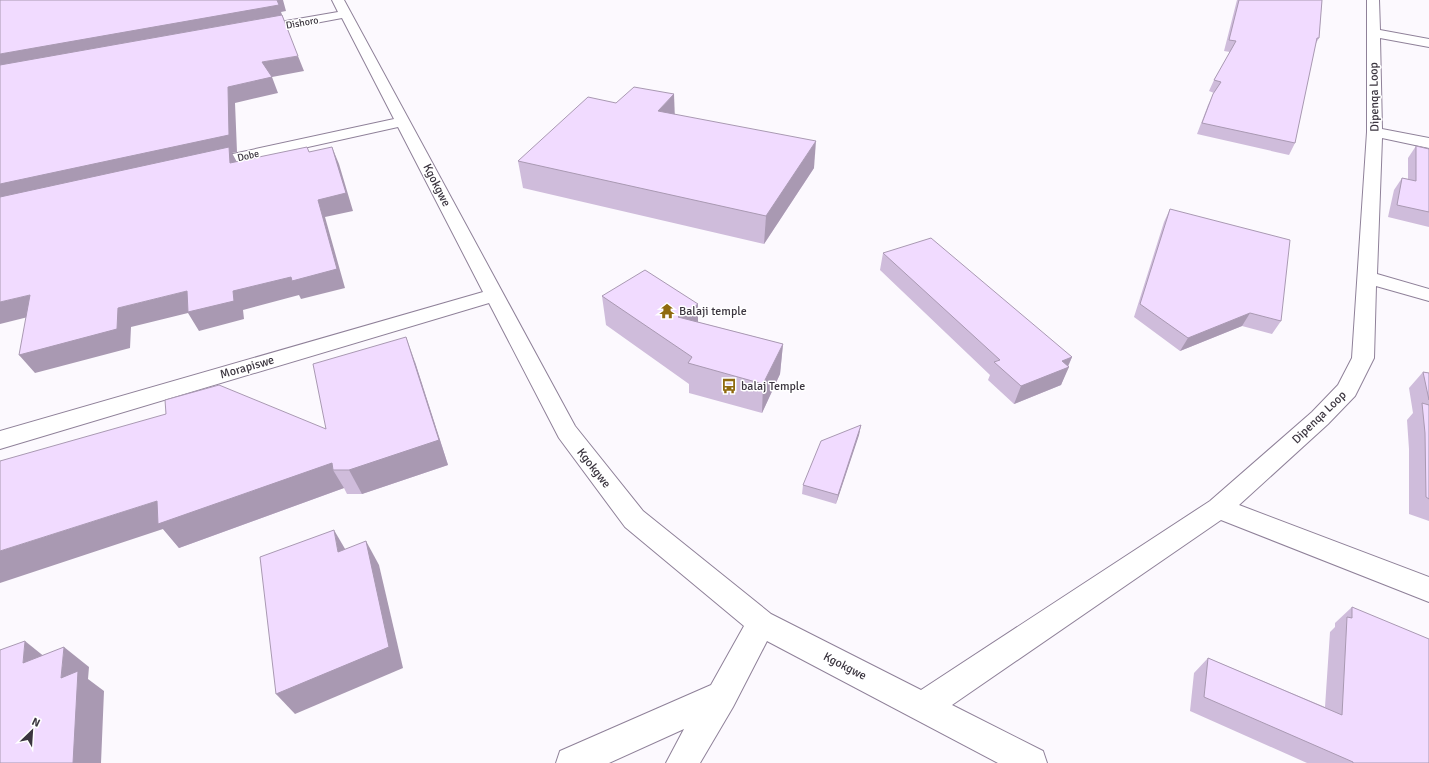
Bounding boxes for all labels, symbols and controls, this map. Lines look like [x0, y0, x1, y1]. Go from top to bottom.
street label: Dishoro [285, 14, 319, 32]
street label: Dipenqa Loop [1366, 62, 1383, 132]
street label: Dobe [236, 148, 260, 164]
street label: Kgokgwe [419, 161, 454, 209]
temple icon: Balaji temple [658, 302, 676, 320]
place label: Balaji temple [679, 304, 747, 319]
street label: Morapiswe [218, 353, 276, 382]
bus stop icon: balaj Temple [720, 377, 738, 395]
place label: balaj Temple [741, 379, 805, 394]
street label: Dipenqa Loop [1289, 388, 1350, 447]
street label: Kgokgwe [573, 445, 614, 491]
street label: Kgokgwe [821, 649, 869, 684]
north arrow [12, 711, 52, 751]
text: N [30, 715, 42, 730]

